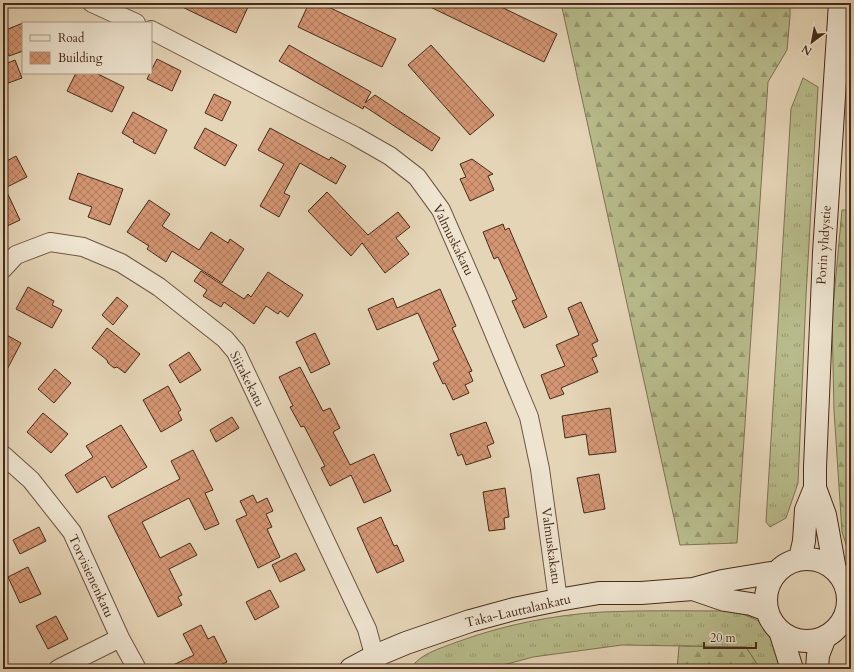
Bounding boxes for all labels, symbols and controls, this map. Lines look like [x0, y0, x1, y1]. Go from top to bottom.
legend [22, 22, 152, 74]
north arrow [792, 22, 832, 62]
text: Road [58, 30, 85, 46]
text: N [799, 41, 815, 59]
text: Building [58, 50, 103, 66]
street label: Valmuskakatu [428, 201, 478, 279]
street label: Porin yhdystie [812, 204, 836, 285]
street label: Siitakekatu [225, 348, 269, 410]
street label: Valmuskakatu [537, 506, 565, 586]
street label: Torvisienenkatu [64, 531, 118, 621]
street label: Taka-Lauttalankatu [463, 590, 573, 632]
scale bar [704, 624, 756, 650]
text: 20 m [710, 630, 737, 646]

